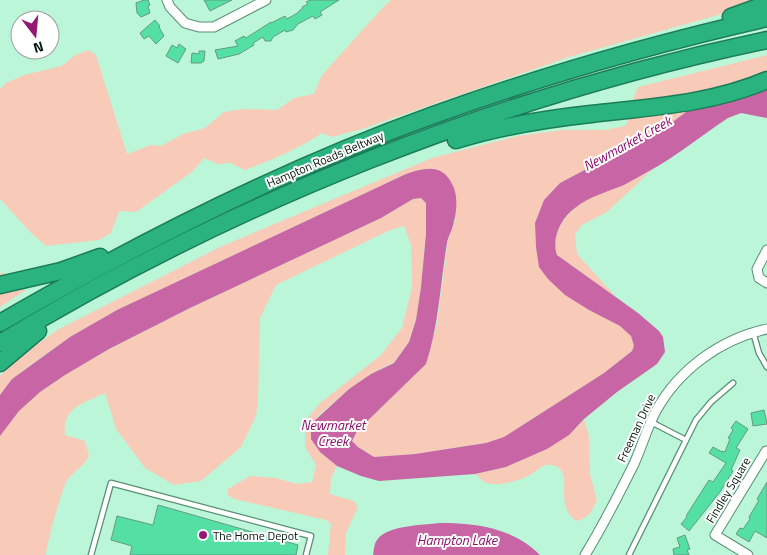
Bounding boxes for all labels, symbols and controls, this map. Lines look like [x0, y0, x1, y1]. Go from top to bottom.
north arrow [10, 10, 60, 60]
text: N [31, 37, 46, 59]
water label: Newmarket Creek [579, 109, 677, 176]
street label: Hampton Roads Beltway [264, 126, 387, 192]
street label: Freeman Drive [612, 391, 660, 465]
water label: Newmarket Creek [301, 414, 367, 451]
street label: Findley Square [701, 453, 755, 527]
place label: The Home Depot [213, 526, 299, 545]
marker: The Home Depot [197, 529, 209, 541]
water label: Hampton Lake [417, 529, 499, 550]

